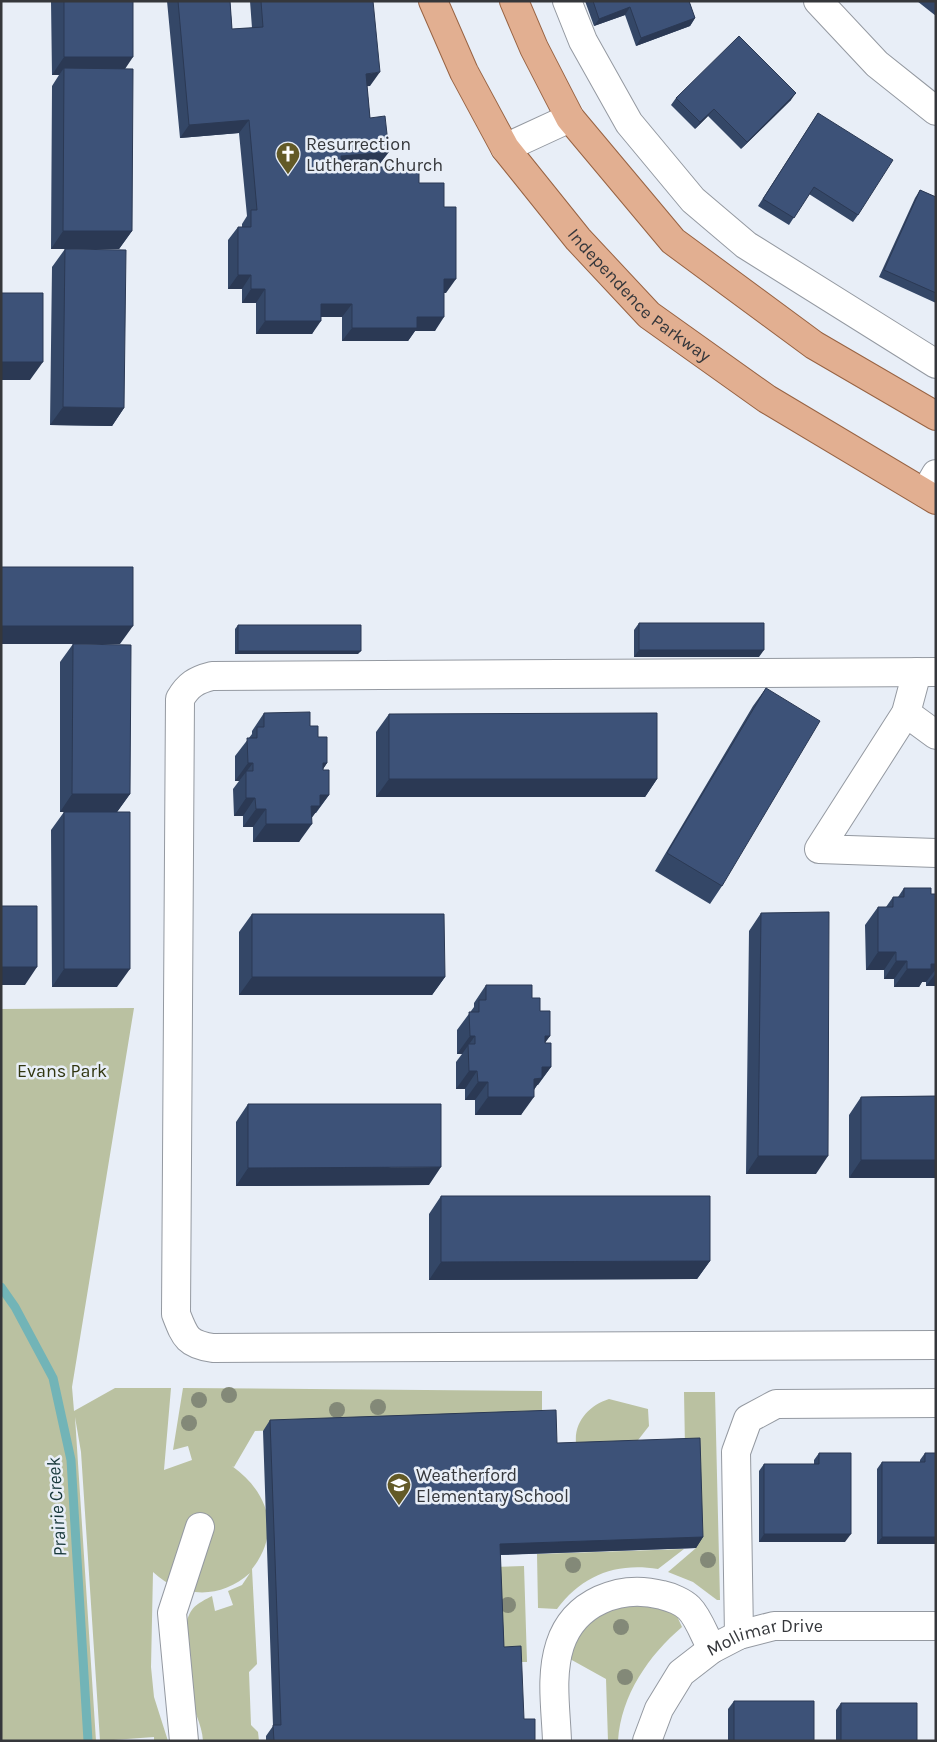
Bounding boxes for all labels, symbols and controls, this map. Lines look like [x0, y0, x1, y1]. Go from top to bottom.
place label: Resurrection Lutheran Church [306, 133, 443, 176]
church icon: Resurrection Lutheran Church [275, 141, 301, 175]
street label: Independence Parkway [563, 224, 716, 367]
park label: Evans Park [17, 1060, 107, 1082]
water label: Prairie Creek [43, 1456, 71, 1557]
place label: Weatherford Elementary School [416, 1464, 569, 1507]
school or university icon: Weatherford Elementary School [386, 1472, 412, 1506]
street label: Mollimar Drive [703, 1615, 823, 1661]

